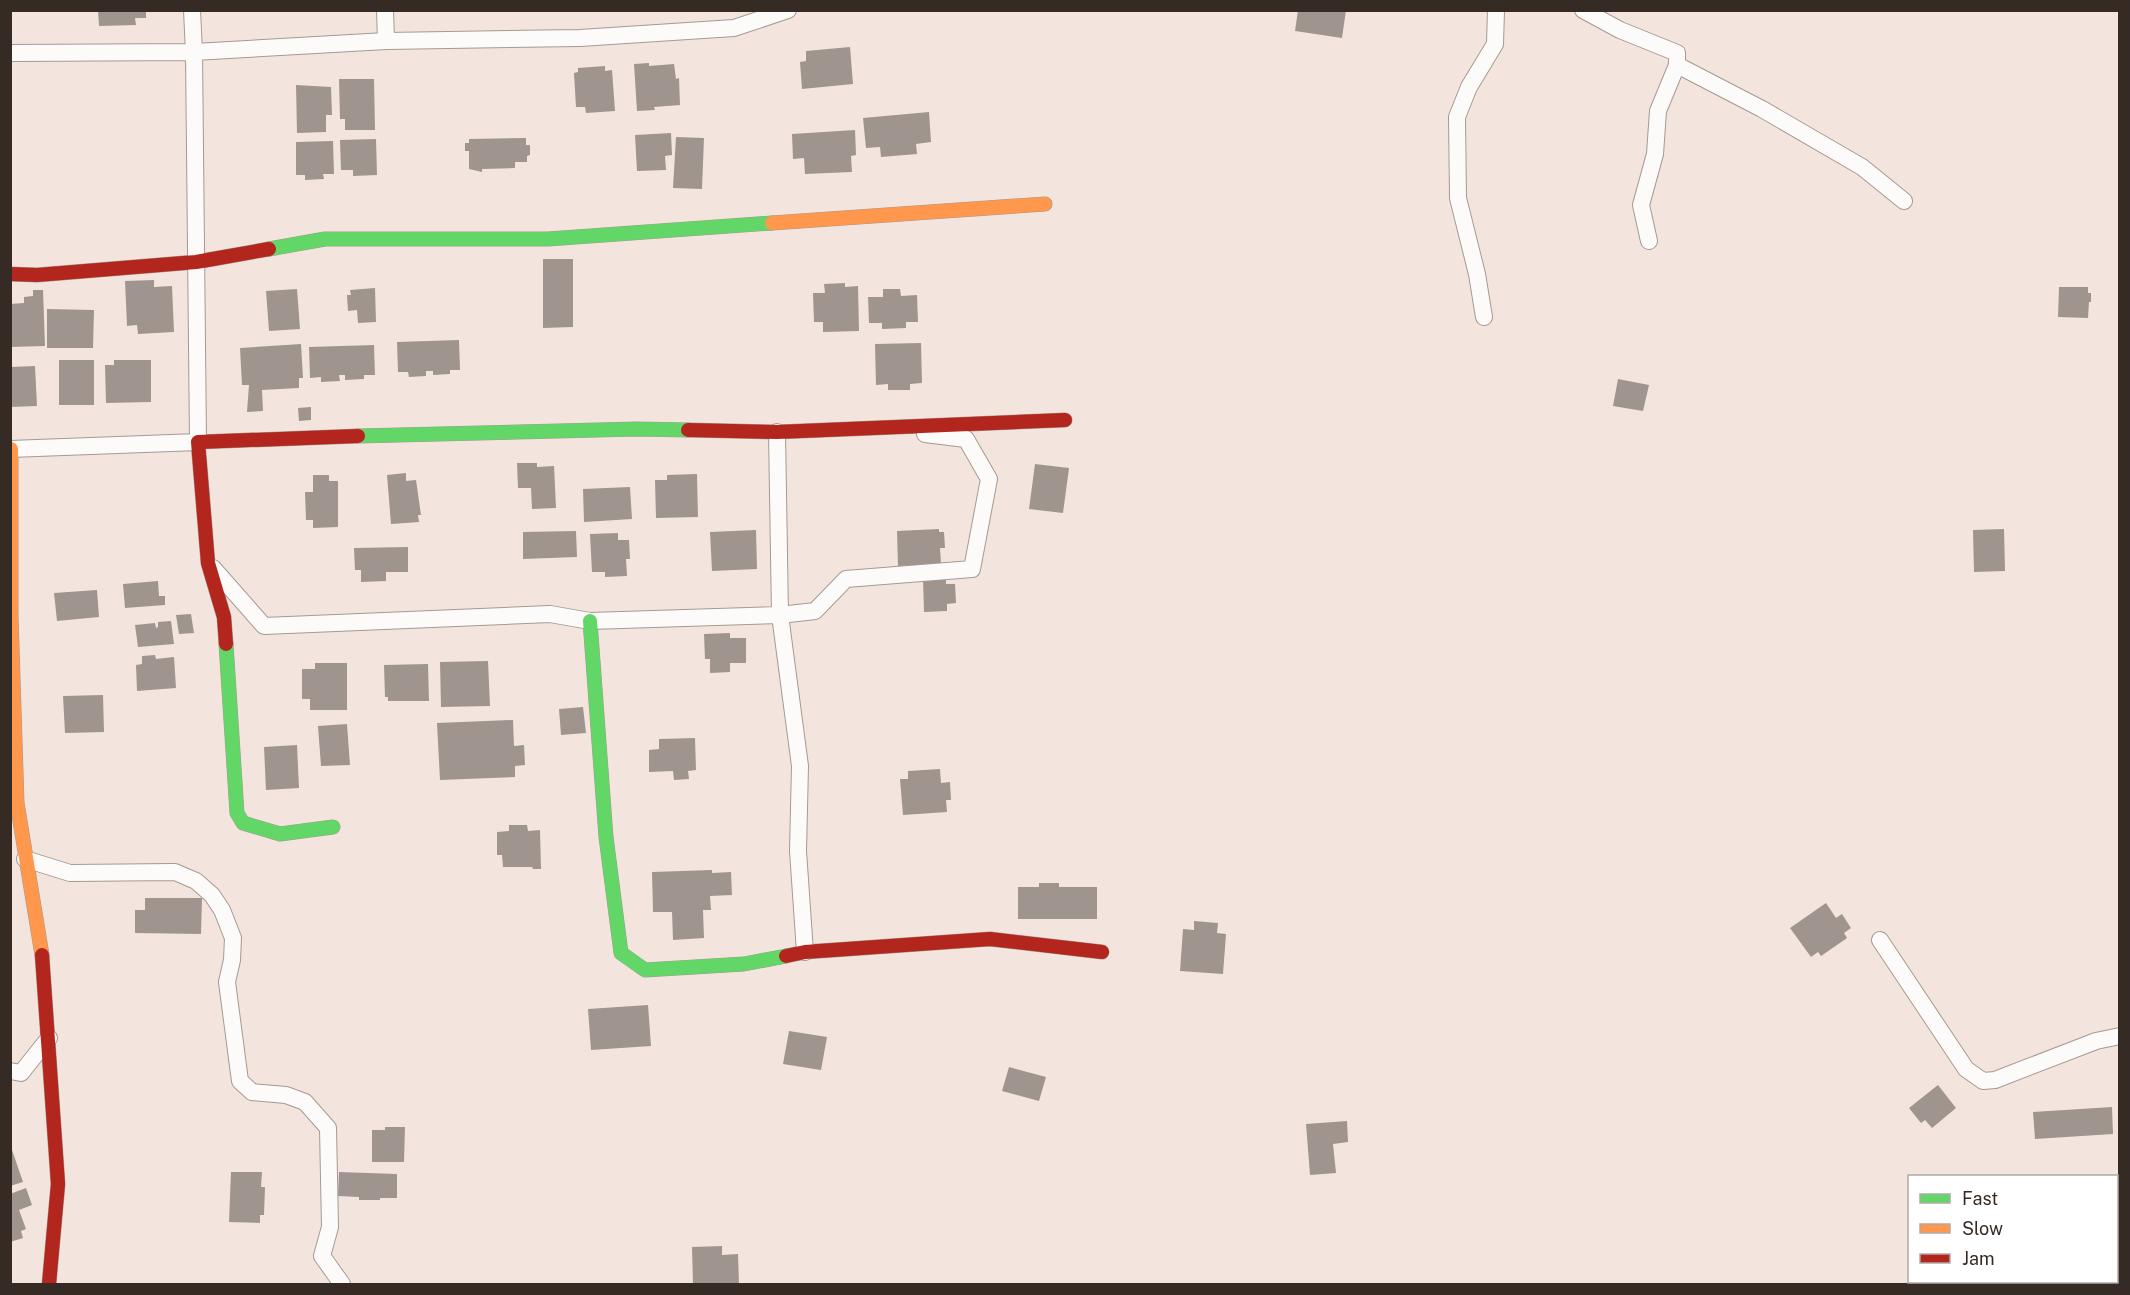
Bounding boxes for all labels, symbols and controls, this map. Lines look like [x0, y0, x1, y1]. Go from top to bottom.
legend [1908, 1175, 2118, 1283]
text: Fast [1962, 1188, 1998, 1209]
text: Slow [1962, 1218, 2003, 1239]
text: Jam [1962, 1248, 1995, 1269]

